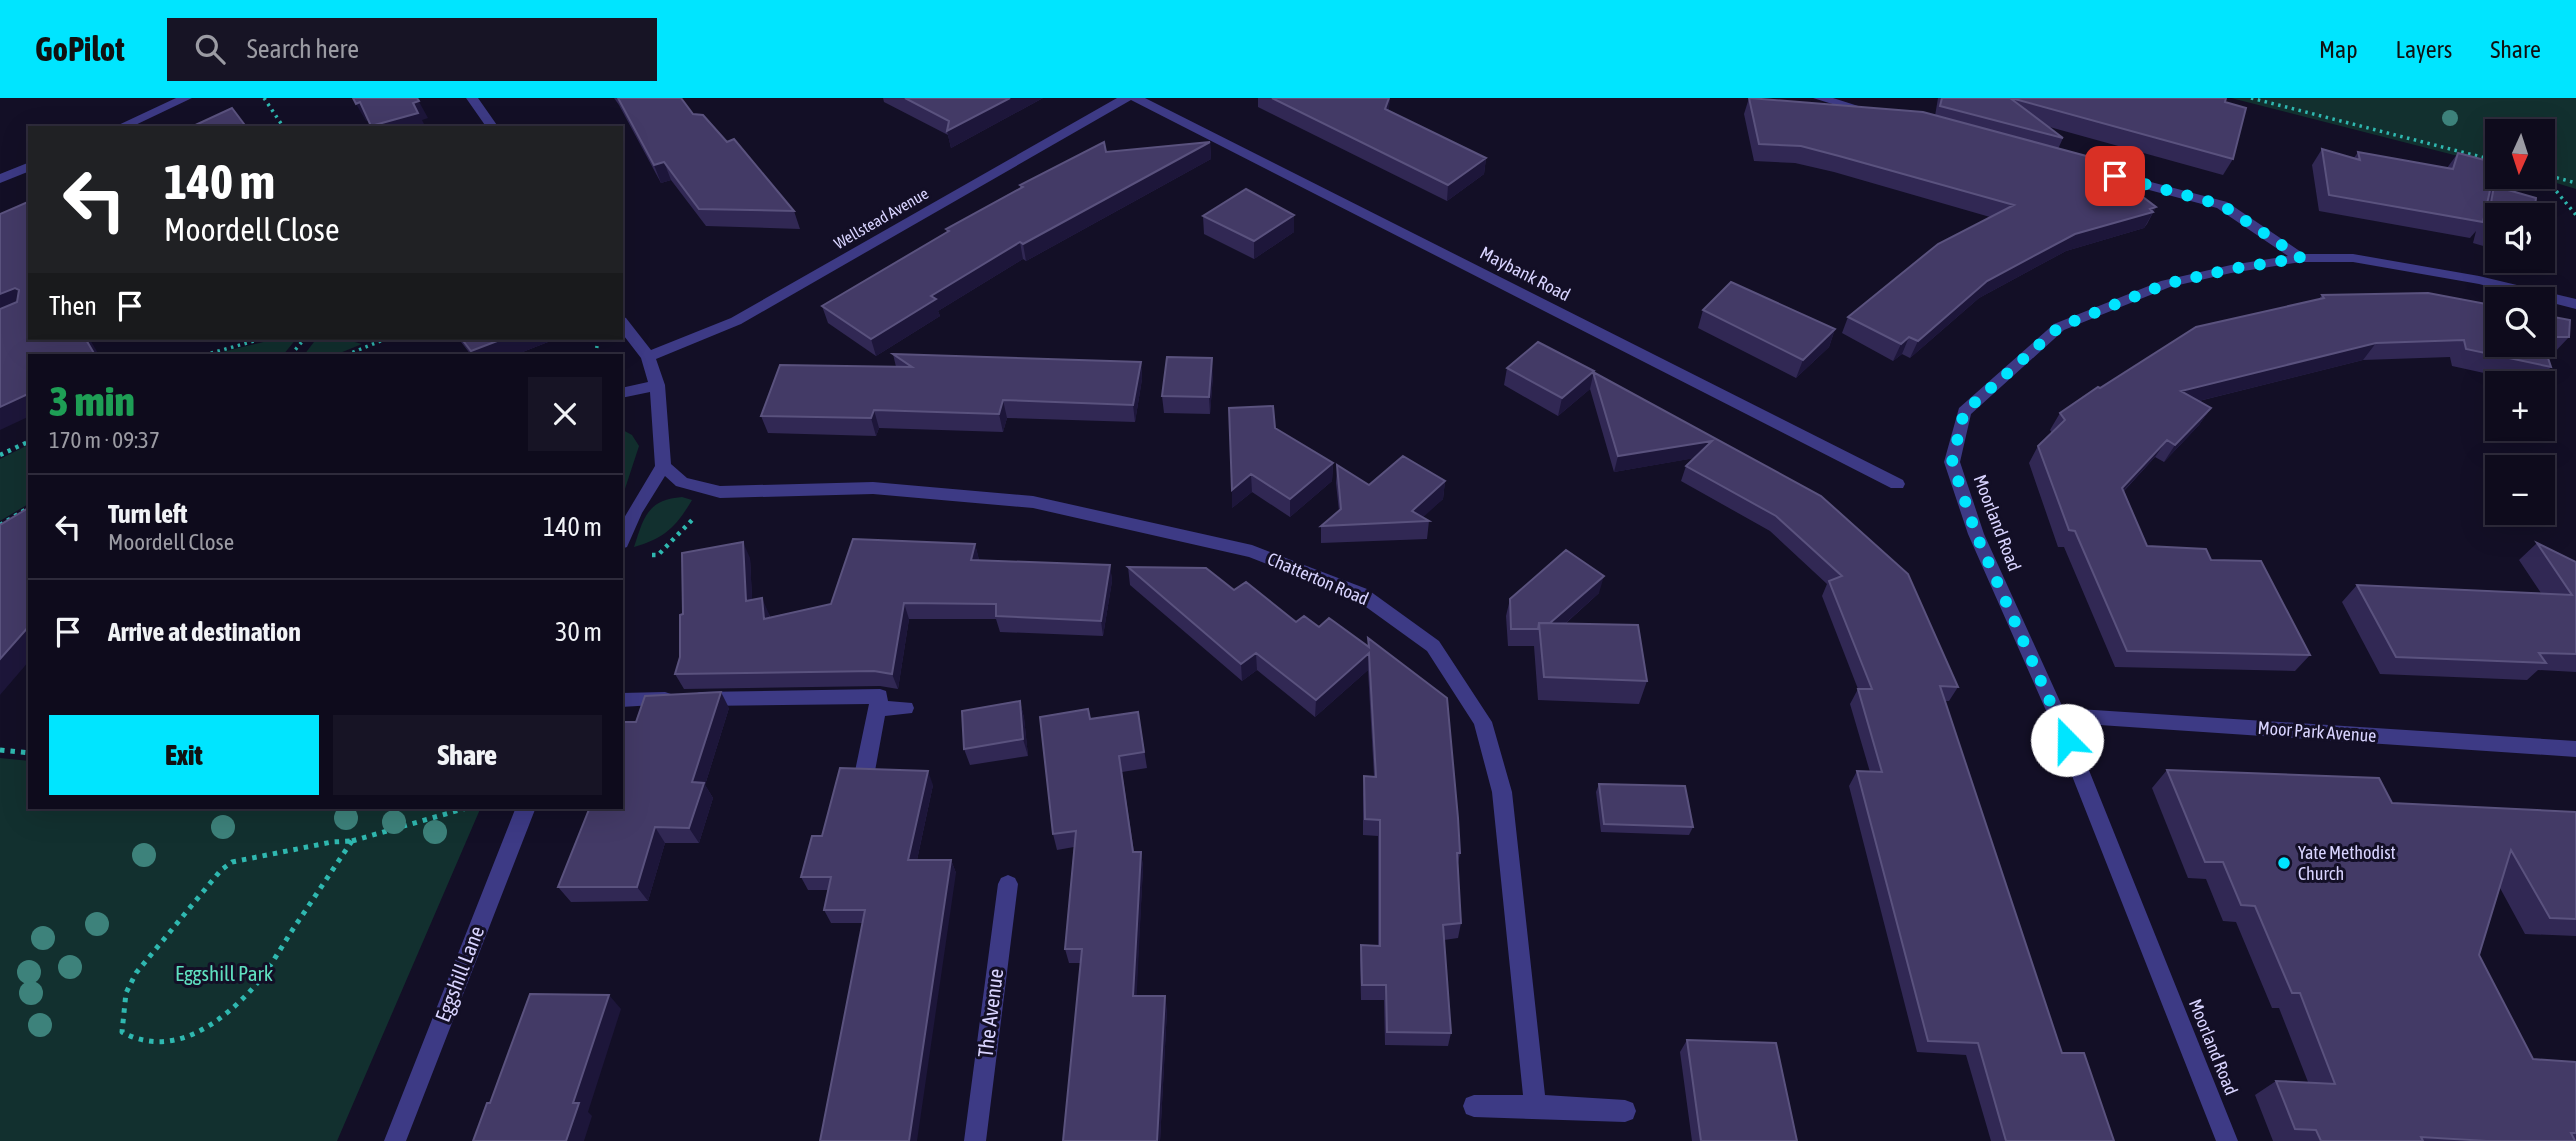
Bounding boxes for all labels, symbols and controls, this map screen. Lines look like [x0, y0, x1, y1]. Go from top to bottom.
search box [167, 18, 657, 81]
text: GoPilot [35, 30, 125, 68]
icon: search [191, 30, 229, 68]
text: Search here [247, 34, 359, 64]
text: Map [2319, 36, 2358, 63]
text: Layers [2396, 36, 2452, 63]
text: Share [2490, 36, 2541, 63]
north arrow [2485, 119, 2555, 189]
map controls [2485, 119, 2555, 525]
pin [2085, 146, 2145, 206]
text: 140 m [164, 153, 275, 209]
icon: left [49, 154, 140, 245]
icon: arrive [2096, 157, 2134, 195]
street label: Wellstead Avenue [831, 184, 931, 252]
button: sound [2485, 203, 2555, 273]
text: Moordell Close [164, 211, 339, 248]
street label: Maybank Road [1477, 242, 1574, 305]
icon: arrive [111, 287, 149, 325]
button: search [2485, 287, 2555, 357]
text: Then [49, 291, 97, 321]
button: + [2485, 371, 2555, 441]
text: 3 min [49, 377, 135, 425]
button: close [528, 377, 602, 451]
text: 170 m · 09:37 [49, 427, 160, 453]
button: − [2485, 455, 2555, 525]
street label: Moorland Road [1969, 472, 2025, 574]
text: Turn left [108, 499, 188, 529]
icon: left [49, 508, 87, 546]
text: 140 m [543, 512, 602, 542]
text: Moordell Close [108, 529, 234, 555]
street label: Chatterton Road [1265, 548, 1372, 609]
icon: arrive [49, 613, 87, 651]
text: Arrive at destination [108, 617, 301, 647]
text: 30 m [555, 617, 602, 647]
position arrow [2030, 703, 2104, 777]
button: Exit [49, 715, 319, 795]
button: Share [333, 715, 602, 795]
street label: Moor Park Avenue [2257, 717, 2377, 746]
place label: Yate Methodist Church [2298, 842, 2396, 884]
marker: Yate Methodist Church [2276, 855, 2292, 871]
street label: Eggshill Lane [430, 922, 488, 1025]
park label: Eggshill Park [175, 961, 273, 985]
street label: The Avenue [973, 967, 1007, 1059]
street label: Moorland Road [2185, 996, 2242, 1098]

